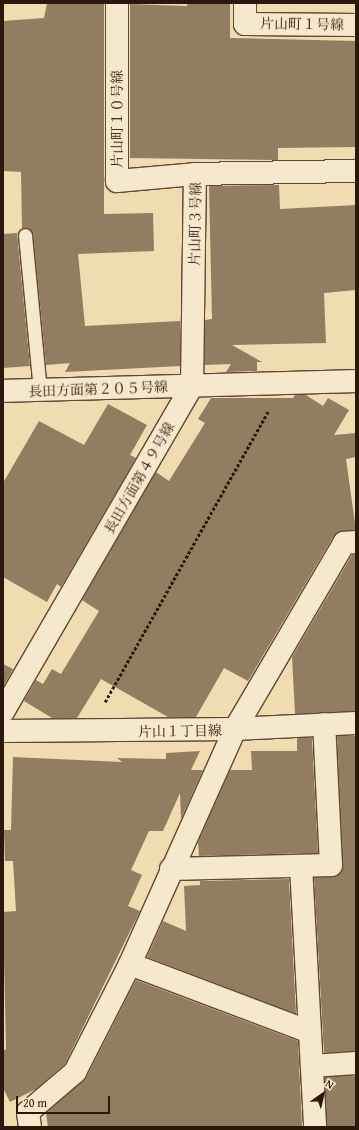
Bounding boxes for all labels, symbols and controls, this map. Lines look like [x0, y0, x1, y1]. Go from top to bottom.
street label: 片山町１号線 [260, 15, 344, 33]
street label: 片山町１０号線 [109, 70, 125, 168]
street label: 片山町３号線 [186, 182, 204, 266]
street label: 長田方面第２０５号線 [28, 378, 168, 400]
street label: 長田方面第４９号線 [100, 419, 178, 537]
street label: 片山１丁目線 [138, 722, 222, 740]
north arrow [303, 1074, 343, 1114]
text: N [322, 1075, 337, 1093]
scale bar [18, 1088, 112, 1114]
text: 20 m [23, 1094, 47, 1111]

